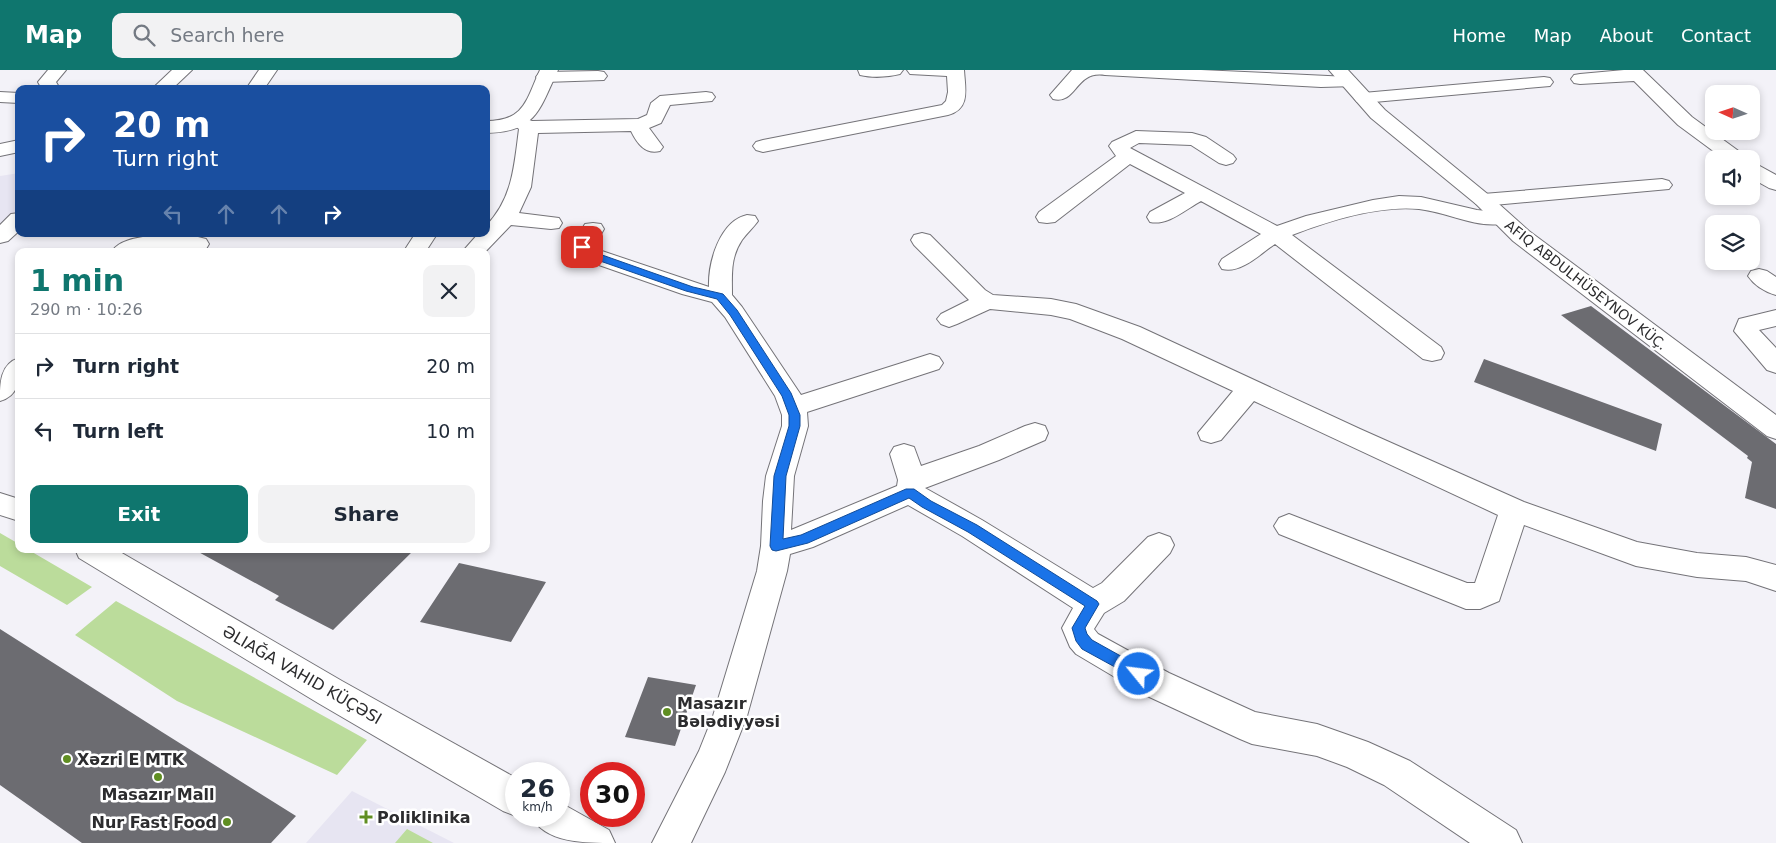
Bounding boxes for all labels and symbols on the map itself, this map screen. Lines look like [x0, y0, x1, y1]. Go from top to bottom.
north arrow [1705, 85, 1760, 140]
street label: AFIQ ABDULHÜSEYNOV KÜÇ. [1502, 216, 1671, 353]
pin [561, 226, 603, 268]
street label: ƏLIAĞA VAHID KÜÇƏSI [219, 622, 385, 728]
position arrow [1112, 647, 1164, 699]
place label: Masazır Bələdiyyəsi [677, 694, 780, 731]
marker: Masazır Bələdiyyəsi [661, 706, 673, 718]
place label: Xəzri E MTK [77, 750, 185, 769]
marker: Xəzri E MTK [61, 753, 73, 765]
speed limit sign: 30 [580, 762, 645, 827]
marker: Masazır Mall [152, 771, 164, 783]
place label: Masazır Mall [102, 785, 214, 804]
place label: Poliklinika [377, 808, 471, 827]
marker: Poliklinika [359, 810, 373, 824]
place label: Nur Fast Food [92, 813, 217, 832]
marker: Nur Fast Food [221, 816, 233, 828]

